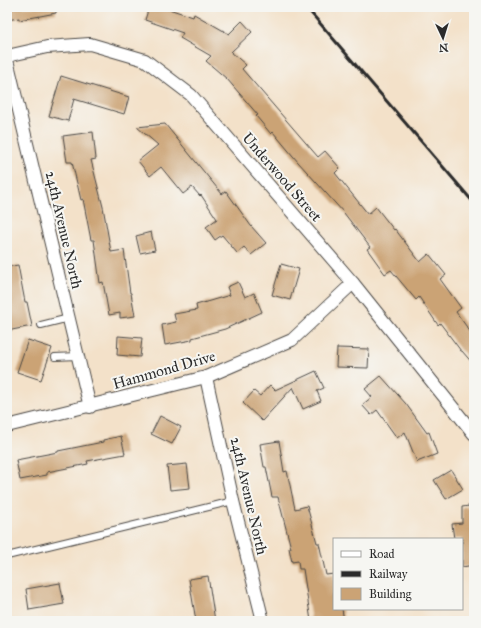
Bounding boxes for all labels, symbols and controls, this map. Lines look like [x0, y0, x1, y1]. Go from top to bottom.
north arrow [423, 18, 463, 58]
text: N [438, 41, 449, 54]
street label: Underwood Street [238, 129, 326, 226]
street label: 24th Avenue North [42, 169, 86, 291]
street label: Hammond Drive [111, 347, 217, 393]
street label: 24th Avenue North [227, 435, 271, 557]
legend [333, 538, 463, 610]
text: Road [369, 547, 395, 561]
text: Railway [369, 567, 408, 581]
text: Building [369, 587, 412, 602]

